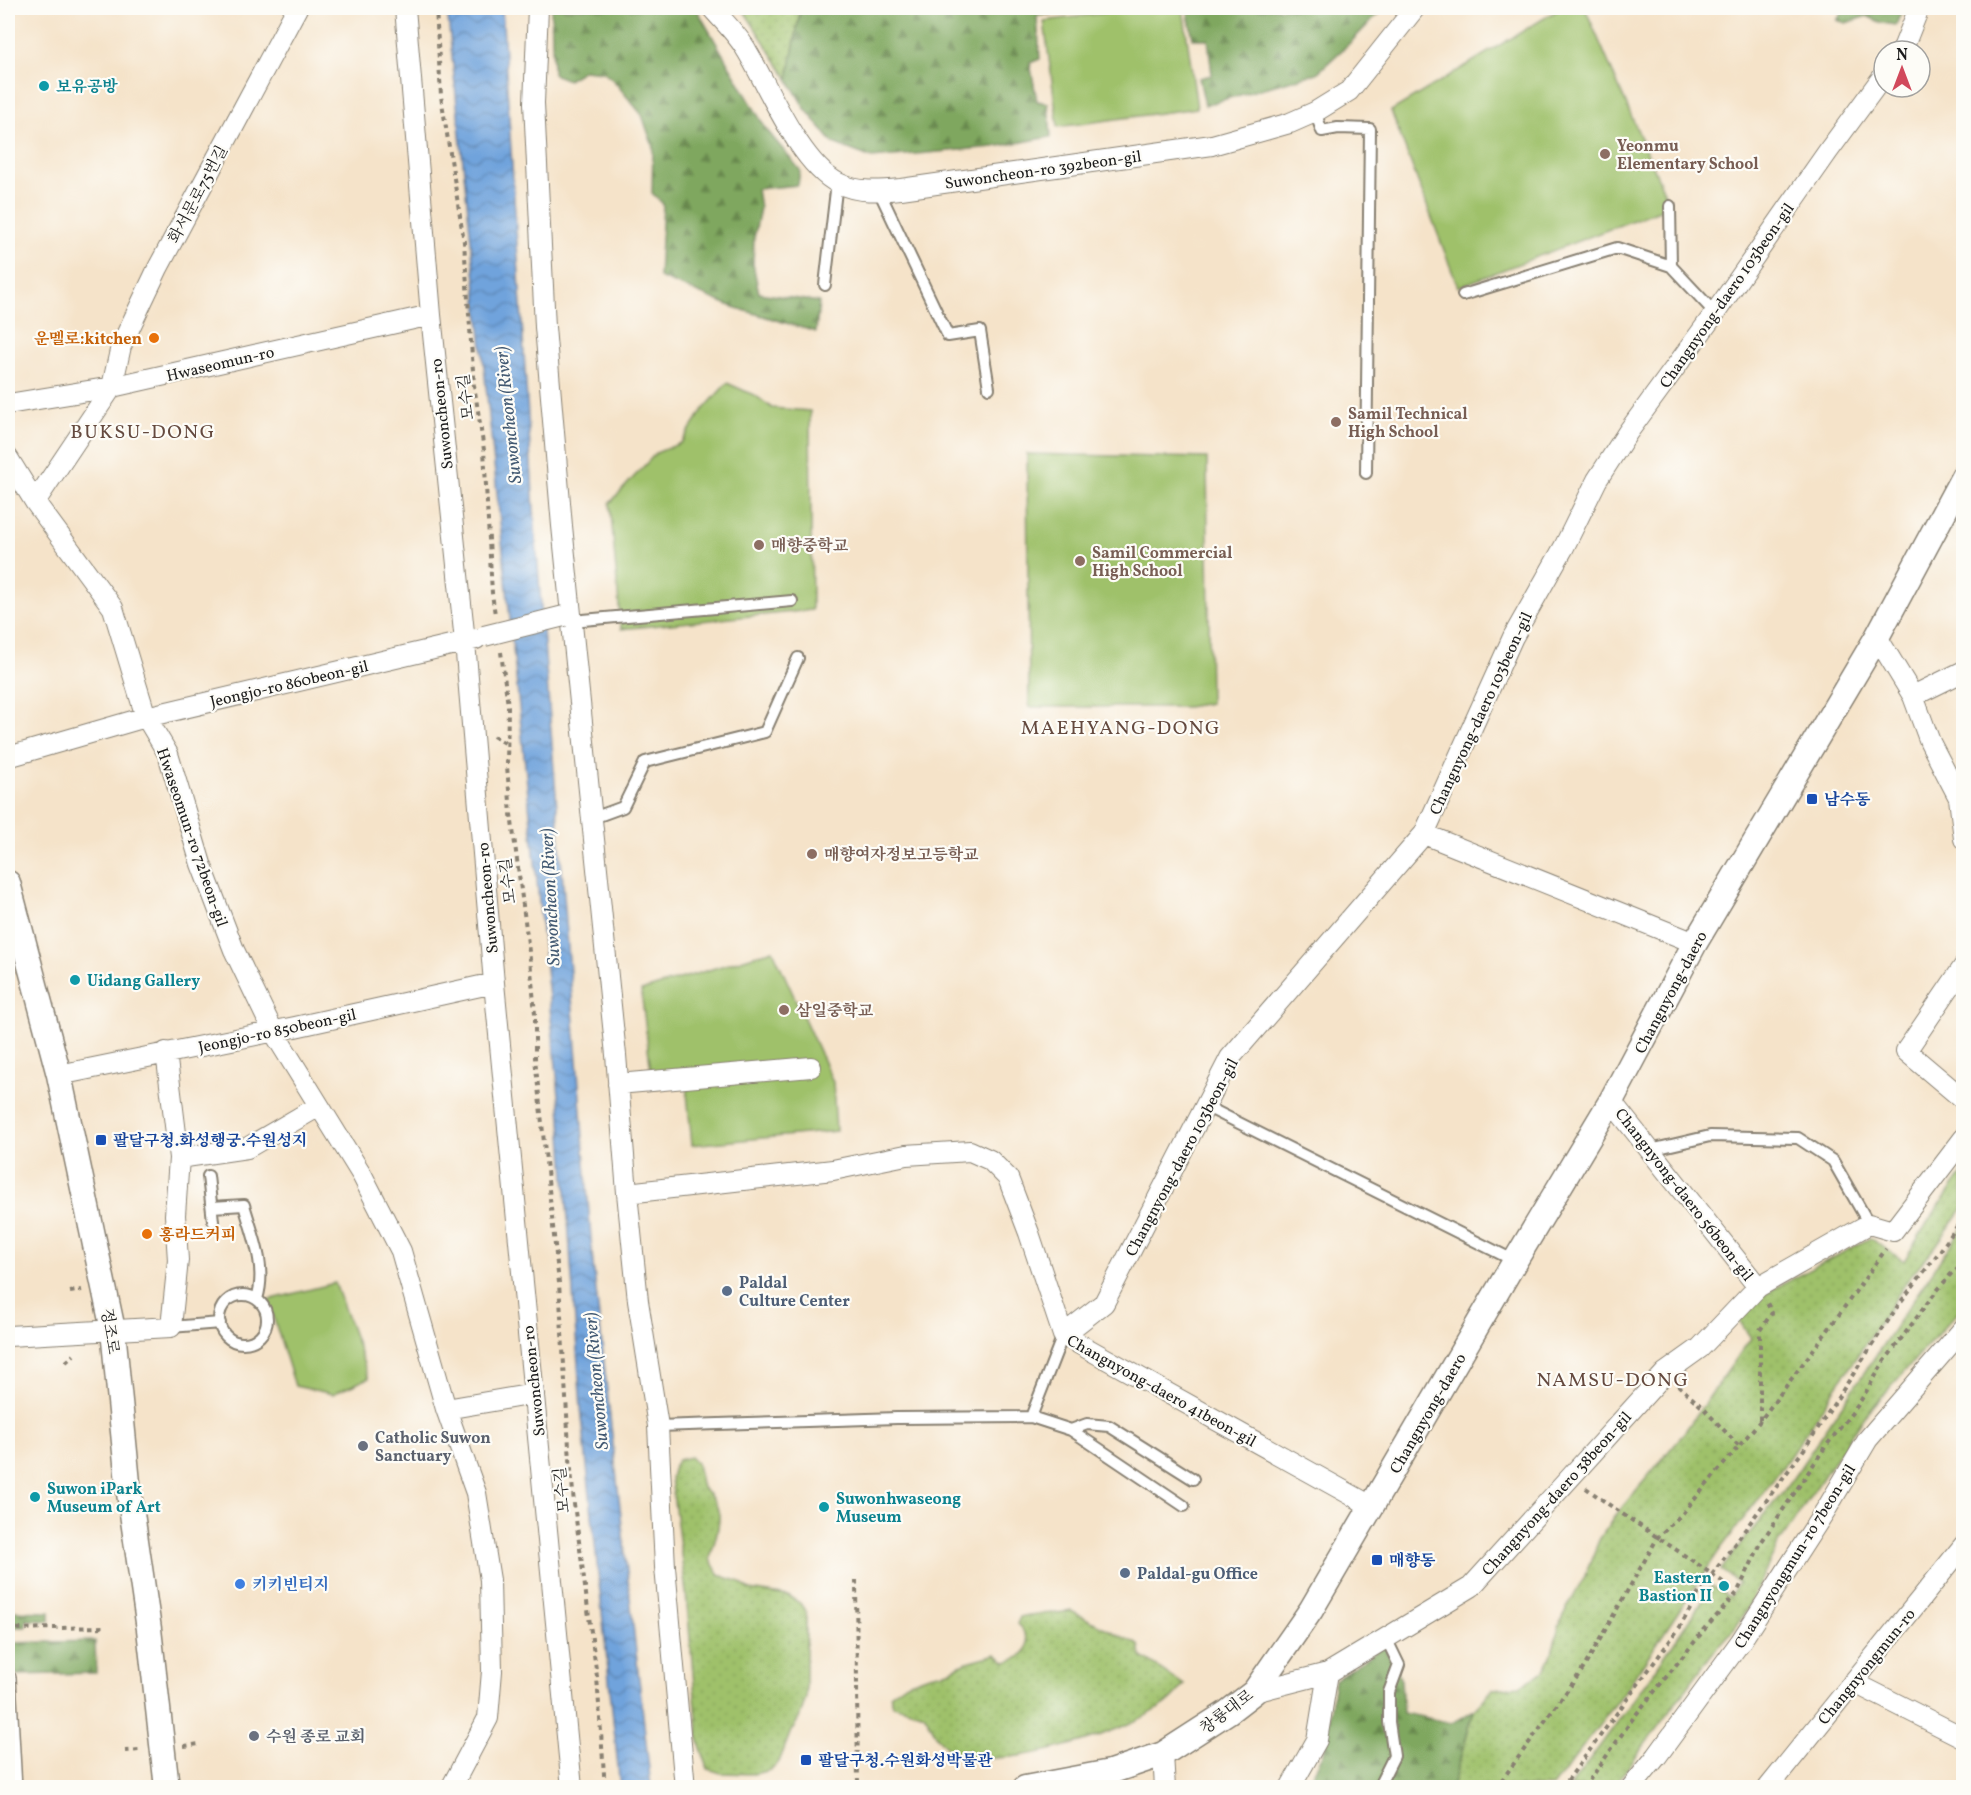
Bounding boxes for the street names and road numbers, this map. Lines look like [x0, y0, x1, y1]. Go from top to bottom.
street label: 화서문로75번길 [164, 142, 234, 248]
street label: Suwoncheon-ro 392beon-gil [944, 146, 1143, 196]
street label: Changnyong-daero 103beon-gil [1655, 199, 1800, 393]
street label: Hwaseomun-ro [164, 342, 277, 388]
street label: Suwoncheon-ro [426, 357, 460, 470]
street label: 모수길 [453, 372, 481, 421]
street label: Changnyong-daero 103beon-gil [1425, 609, 1539, 819]
street label: Jeongjo-ro 860beon-gil [208, 656, 371, 714]
street label: Hwaseomun-ro 72beon-gil [150, 745, 232, 930]
street label: Suwoncheon-ro [473, 841, 505, 954]
street label: 모수길 [495, 856, 523, 905]
street label: Changnyong-daero [1630, 928, 1713, 1058]
street label: Jeongjo-ro 850beon-gil [196, 1004, 359, 1059]
street label: Changnyong-daero 103beon-gil [1121, 1055, 1245, 1261]
street label: Changnyong-daero 56beon-gil [1609, 1104, 1758, 1286]
street label: 정조로 [95, 1307, 124, 1356]
street label: Suwoncheon-ro [518, 1324, 552, 1437]
street label: Changnyong-daero 41beon-gil [1062, 1330, 1260, 1453]
street label: Changnyong-daero [1385, 1350, 1472, 1478]
street label: Changnyong-daero 38beon-gil [1478, 1407, 1637, 1581]
street label: Changnyongmun-ro 7beon-gil [1730, 1460, 1862, 1654]
street label: 모수길 [550, 1466, 576, 1514]
street label: Changnyongmun-ro [1814, 1604, 1921, 1730]
street label: 창룡대로 [1196, 1685, 1259, 1740]

